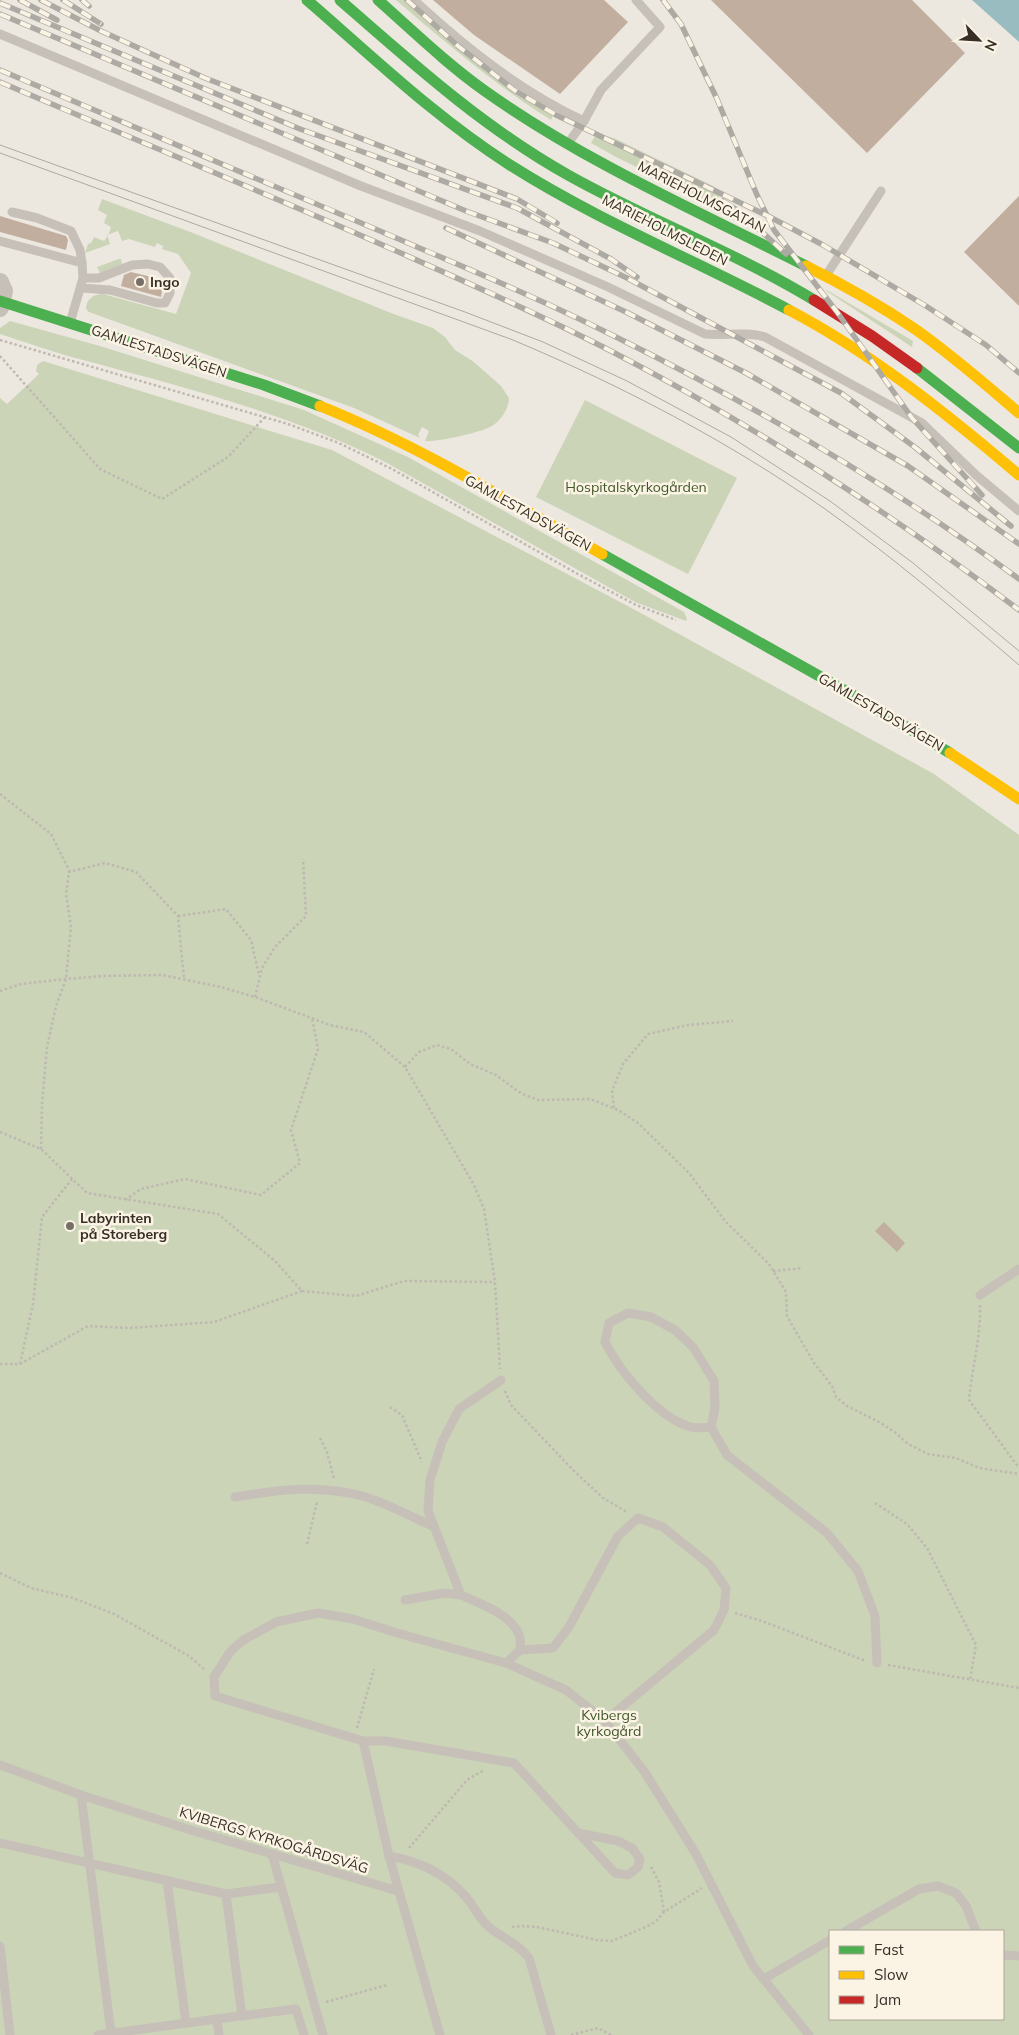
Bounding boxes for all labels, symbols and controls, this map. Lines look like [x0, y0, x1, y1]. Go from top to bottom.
north arrow [954, 15, 1004, 65]
text: N [980, 37, 1001, 54]
street label: MARIEHOLMSGATAN [635, 157, 769, 237]
street label: MARIEHOLMSLEDEN [599, 190, 731, 270]
place label: Ingo [150, 273, 179, 291]
marker: Ingo [134, 276, 146, 288]
street label: GAMLESTADSVÄGEN [89, 321, 229, 381]
street label: GAMLESTADSVÄGEN [462, 471, 594, 555]
park label: Hospitalskyrkogården [565, 478, 707, 496]
street label: GAMLESTADSVÄGEN [815, 669, 947, 755]
place label: Labyrinten på Storeberg [80, 1209, 167, 1243]
marker: Labyrinten på Storeberg [64, 1220, 76, 1232]
park label: Kvibergs kyrkogård [577, 1706, 641, 1740]
street label: KVIBERGS KYRKOGÅRDSVÄG [177, 1803, 371, 1877]
legend [829, 1930, 1004, 2020]
text: Fast [874, 1940, 904, 1959]
text: Slow [874, 1965, 908, 1984]
text: Jam [874, 1990, 901, 2009]

